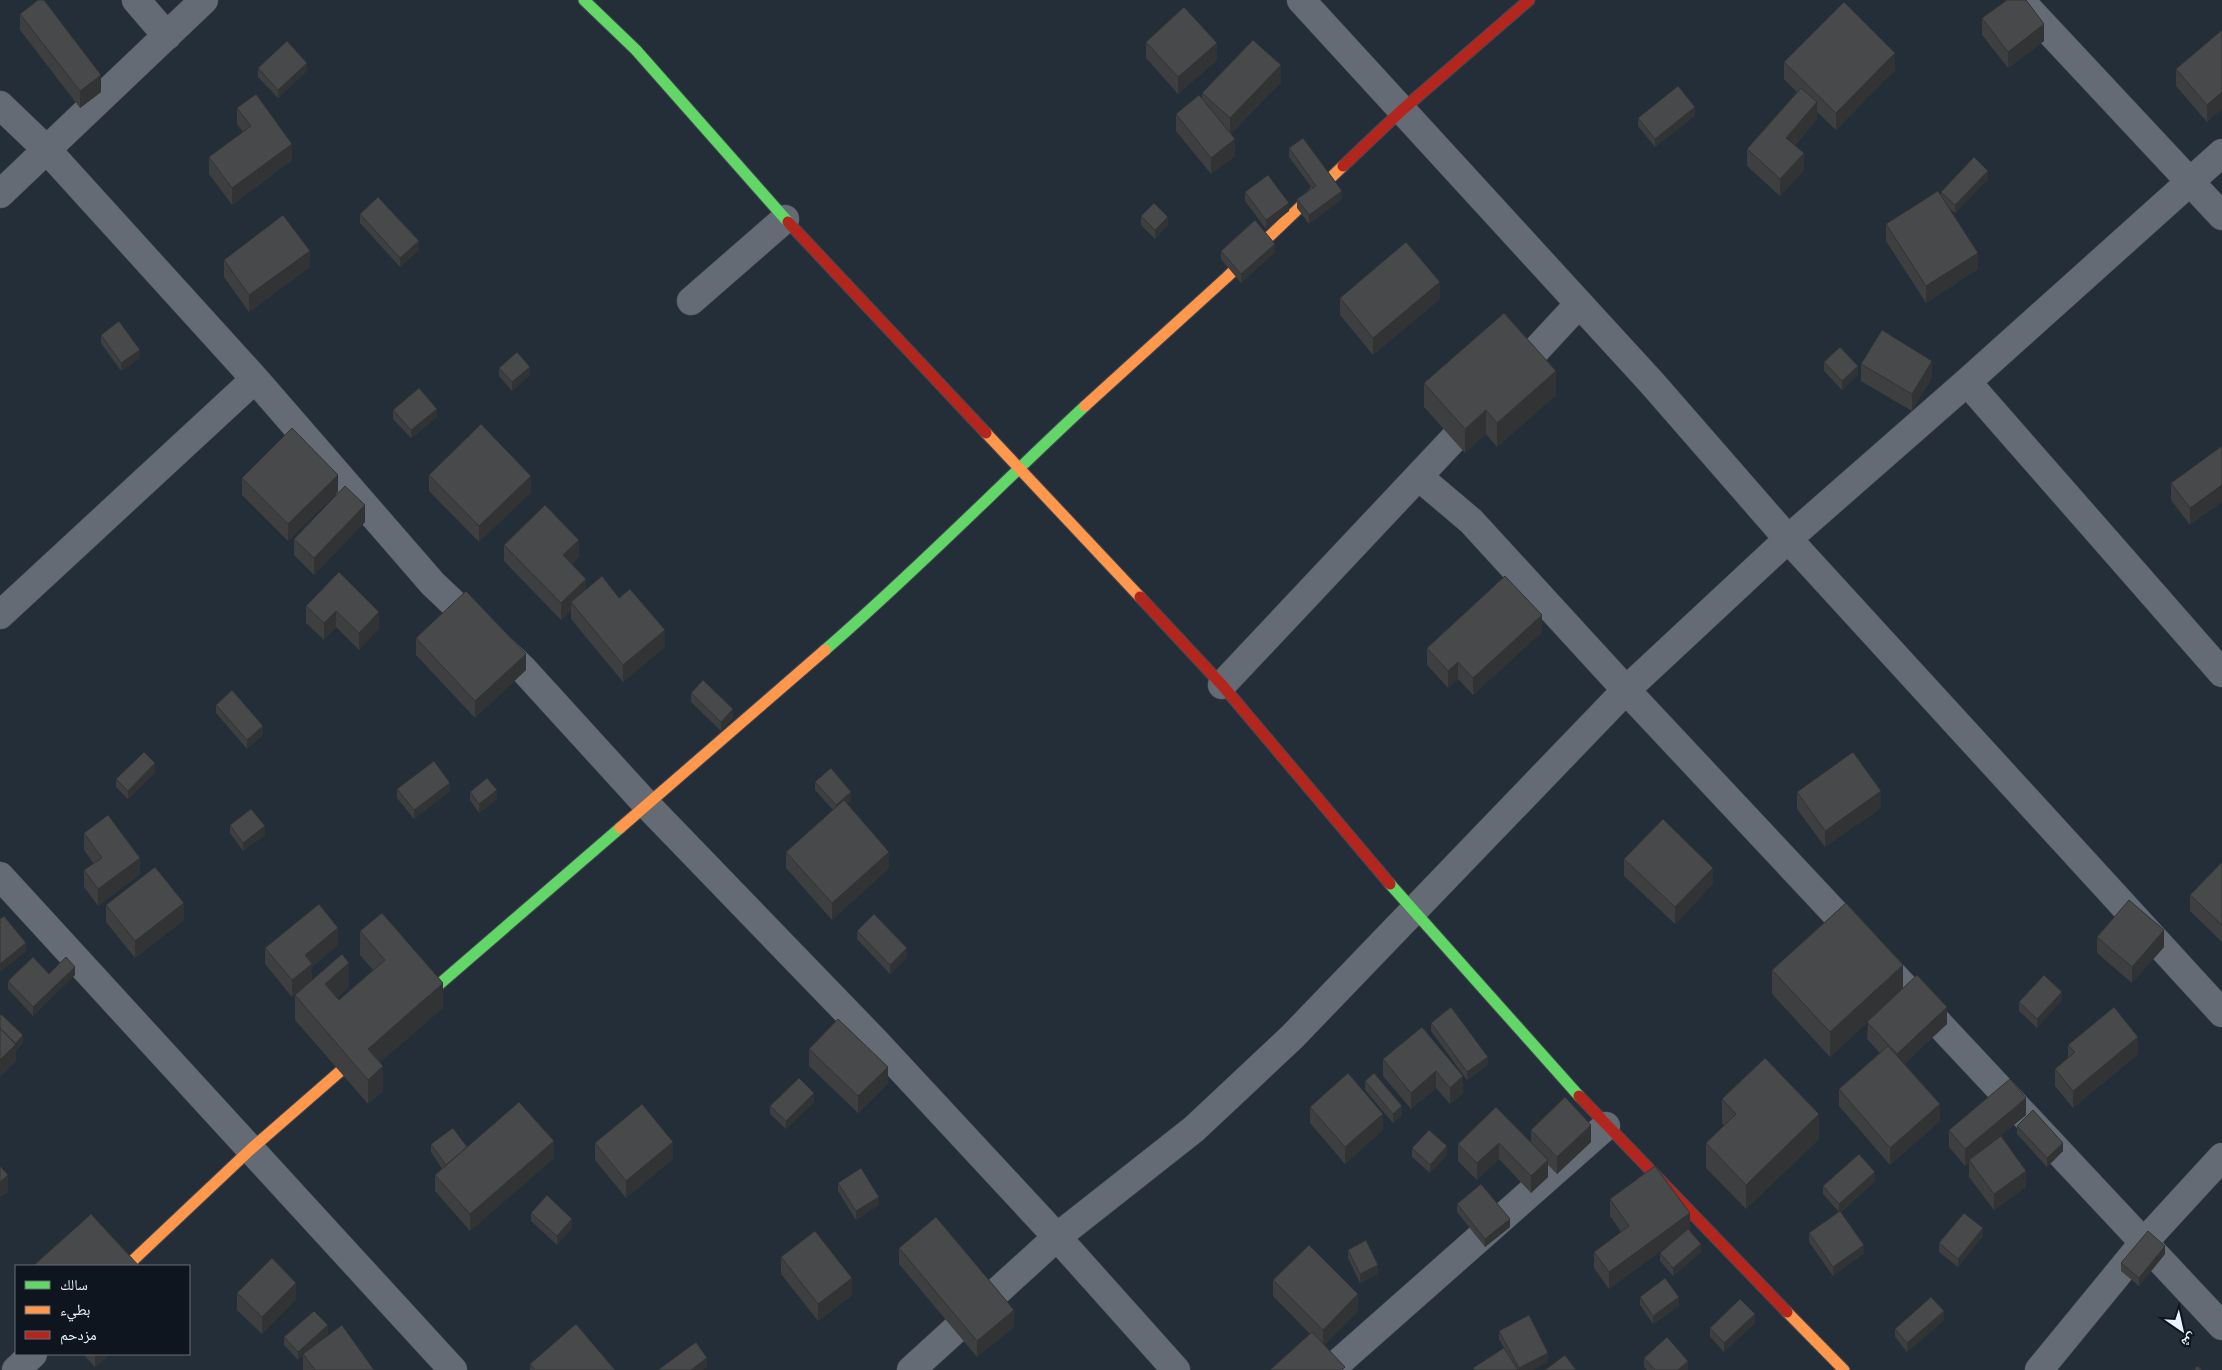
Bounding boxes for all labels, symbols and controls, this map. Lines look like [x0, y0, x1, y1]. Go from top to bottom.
legend [15, 1265, 190, 1355]
text: سالك [60, 1275, 88, 1294]
text: بطيء [60, 1300, 90, 1322]
north arrow [2157, 1305, 2207, 1355]
text: مزدحم [60, 1325, 97, 1345]
text: ش [2178, 1329, 2200, 1352]

